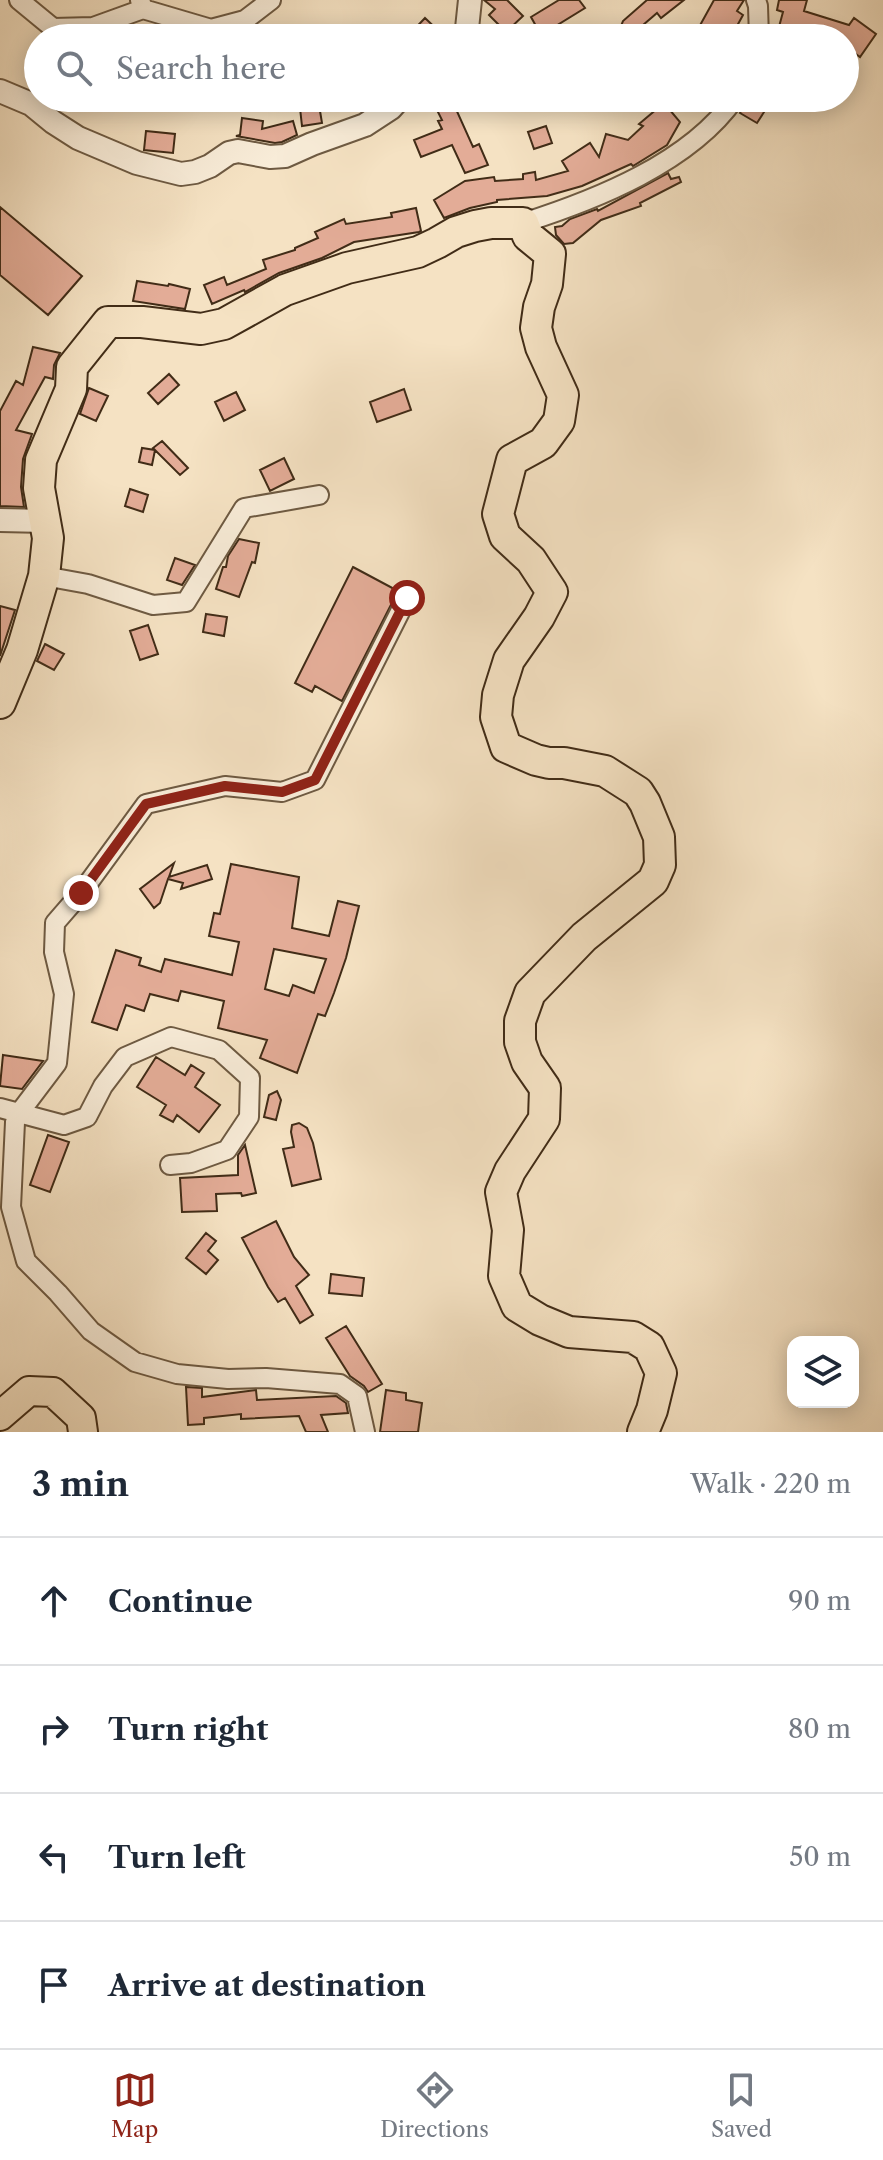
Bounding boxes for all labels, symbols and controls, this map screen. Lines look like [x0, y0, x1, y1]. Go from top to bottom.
search box [24, 24, 859, 112]
icon: search [52, 46, 96, 90]
text: Search here [116, 50, 286, 87]
route start [389, 580, 425, 616]
route end [63, 875, 99, 911]
map controls [787, 1336, 859, 1408]
button: layers [787, 1336, 859, 1408]
text: 3 min [32, 1463, 129, 1505]
text: Walk · 220 m [690, 1468, 851, 1500]
icon: ahead [32, 1579, 76, 1623]
text: Continue [108, 1583, 253, 1620]
text: 90 m [788, 1585, 851, 1617]
icon: right [32, 1707, 76, 1751]
text: Turn right [108, 1711, 268, 1748]
text: 80 m [788, 1713, 851, 1745]
icon: left [32, 1835, 76, 1879]
text: Turn left [108, 1839, 245, 1876]
text: 50 m [789, 1841, 851, 1873]
icon: arrive [32, 1963, 76, 2007]
text: Arrive at destination [108, 1967, 426, 2004]
tab: Map [111, 2068, 158, 2143]
tab: Directions [380, 2068, 489, 2143]
tab: Saved [711, 2068, 772, 2143]

